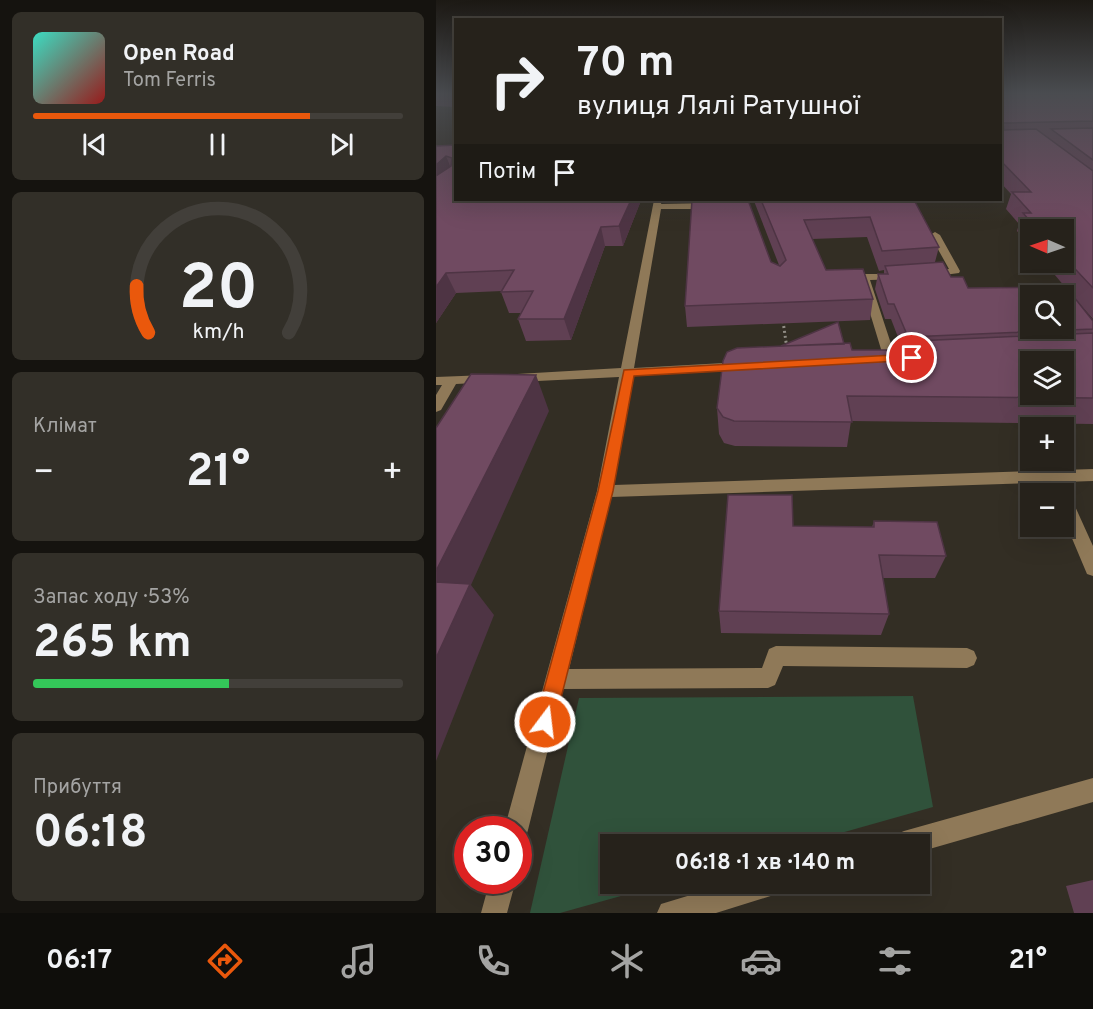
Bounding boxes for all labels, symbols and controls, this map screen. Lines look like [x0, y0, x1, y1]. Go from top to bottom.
text: 70 m [577, 38, 675, 91]
text: Open Road [123, 41, 235, 68]
icon: right [478, 42, 556, 120]
text: Tom Ferris [123, 68, 216, 94]
text: вулиця Лялі Ратушної [577, 90, 860, 124]
icon: previous [78, 128, 111, 161]
icon: pause [201, 128, 234, 161]
icon: next [325, 128, 358, 161]
icon: arrive [548, 156, 581, 189]
text: Потім [478, 159, 536, 186]
north arrow [1020, 219, 1074, 273]
map controls [1020, 219, 1074, 537]
text: 20 [178, 252, 258, 331]
button: search [1020, 285, 1074, 339]
text: km/h [192, 320, 244, 347]
pin [886, 332, 937, 383]
icon: arrive [895, 341, 928, 374]
button: layers [1020, 351, 1074, 405]
text: Клімат [33, 414, 97, 440]
button: + [1020, 417, 1074, 471]
text: 21° [186, 445, 250, 502]
text: − [33, 453, 54, 495]
text: + [382, 453, 403, 495]
button: − [1020, 483, 1074, 537]
text: Запас ходу · 53% [33, 585, 190, 611]
text: 265 km [33, 616, 192, 673]
position arrow [513, 690, 577, 754]
text: Прибуття [33, 775, 122, 801]
text: 06:18 [33, 806, 147, 863]
speed limit sign: 30 [454, 816, 532, 894]
text: 06:18 · 1 хв · 140 m [675, 850, 855, 877]
icon: directions [204, 940, 246, 982]
icon: music [338, 940, 380, 982]
icon: phone [472, 940, 514, 982]
icon: climate [606, 940, 648, 982]
icon: car [740, 940, 782, 982]
icon: filters [874, 940, 916, 982]
text: 06:17 [46, 944, 112, 978]
text: 21° [1008, 944, 1047, 978]

